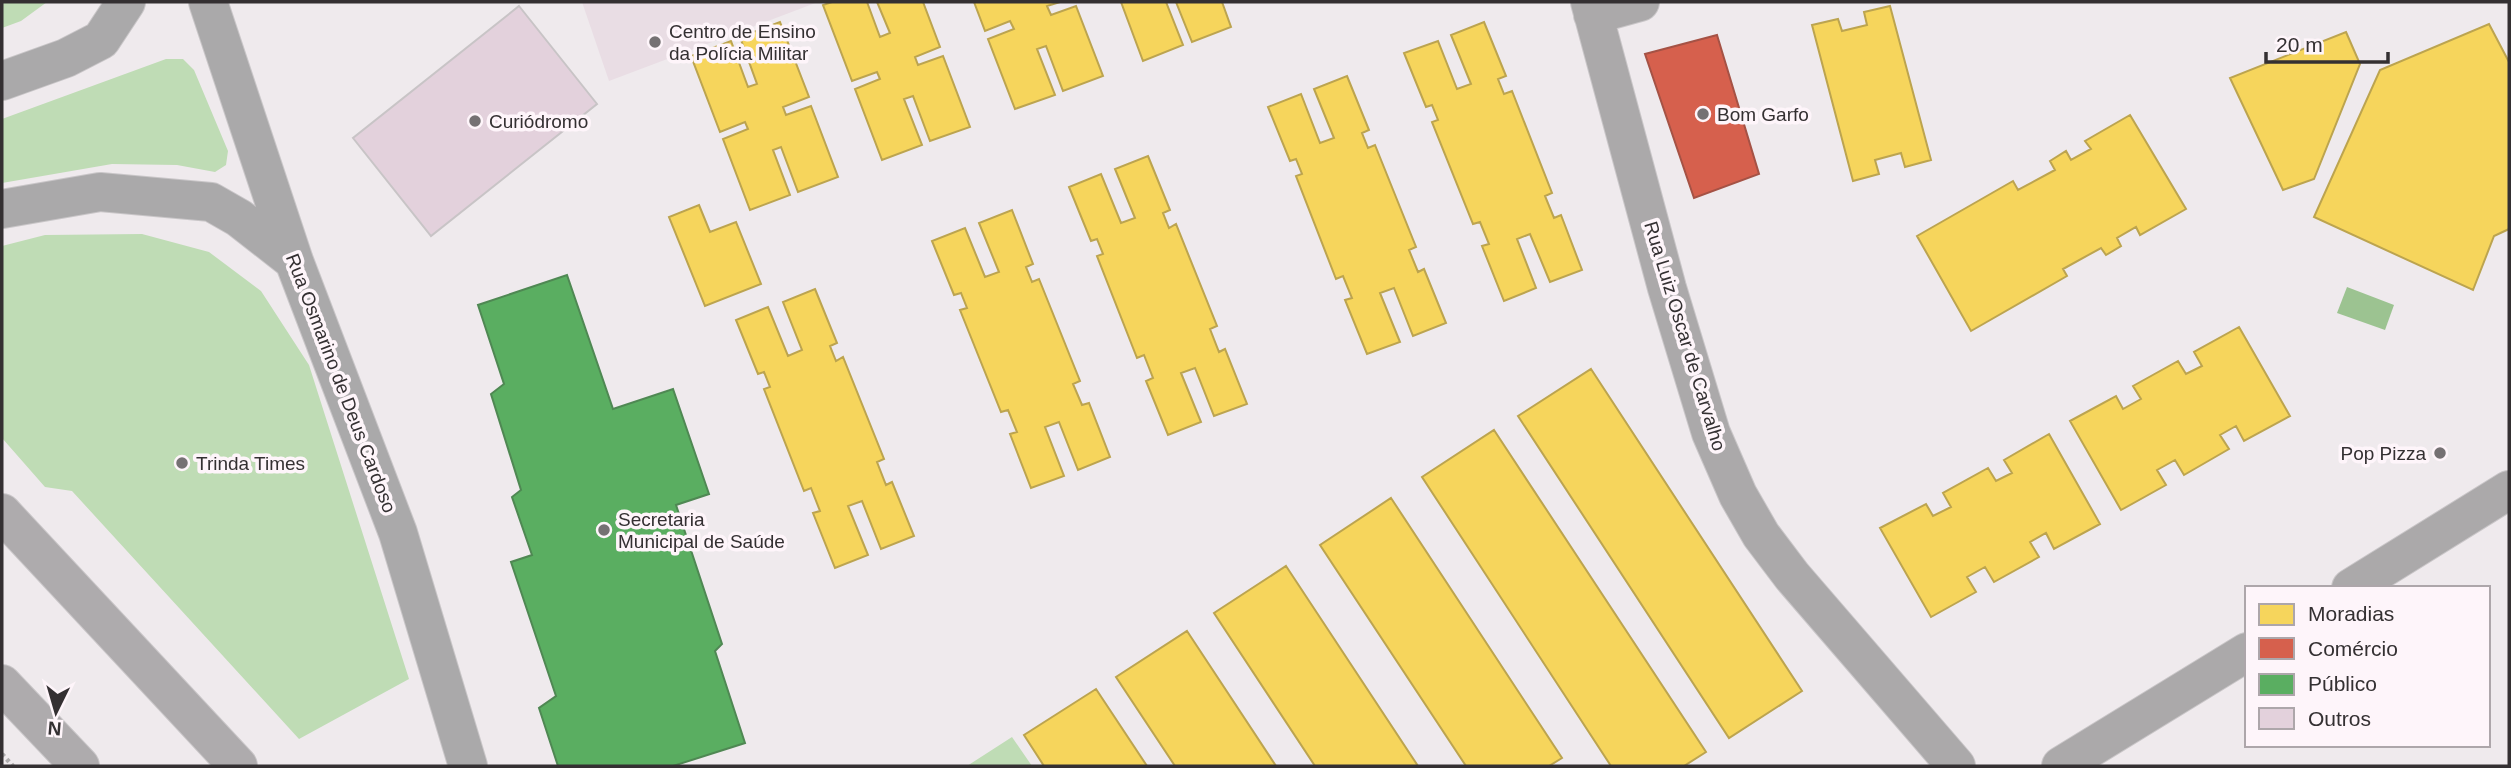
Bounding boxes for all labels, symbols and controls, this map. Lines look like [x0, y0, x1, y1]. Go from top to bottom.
place label: Centro de Ensino da Polícia Militar [669, 21, 816, 64]
scale bar [2266, 21, 2388, 65]
text: 20 m [2276, 33, 2323, 56]
marker: Centro de Ensino da Polícia Militar [647, 34, 663, 50]
place label: Bom Garfo [1717, 104, 1809, 125]
marker: Bom Garfo [1695, 106, 1711, 122]
place label: Curiódromo [489, 111, 588, 132]
marker: Curiódromo [467, 113, 483, 129]
street label: Rua Luiz Oscar de Carvalho [1640, 219, 1730, 453]
street label: Rua Osmarino de Deus Cardoso [282, 251, 400, 515]
place label: Pop Pizza [2340, 443, 2426, 464]
marker: Pop Pizza [2432, 445, 2448, 461]
place label: Trinda Times [196, 453, 305, 474]
marker: Trinda Times [174, 455, 190, 471]
place label: Secretaria Municipal de Saúde [618, 509, 785, 552]
marker: Secretaria Municipal de Saúde [596, 522, 612, 538]
legend [2245, 586, 2490, 747]
text: Moradias [2308, 602, 2394, 625]
text: Comércio [2308, 637, 2398, 660]
text: Público [2308, 672, 2377, 695]
north arrow [21, 677, 91, 747]
text: Outros [2308, 707, 2371, 730]
text: N [47, 717, 62, 739]

